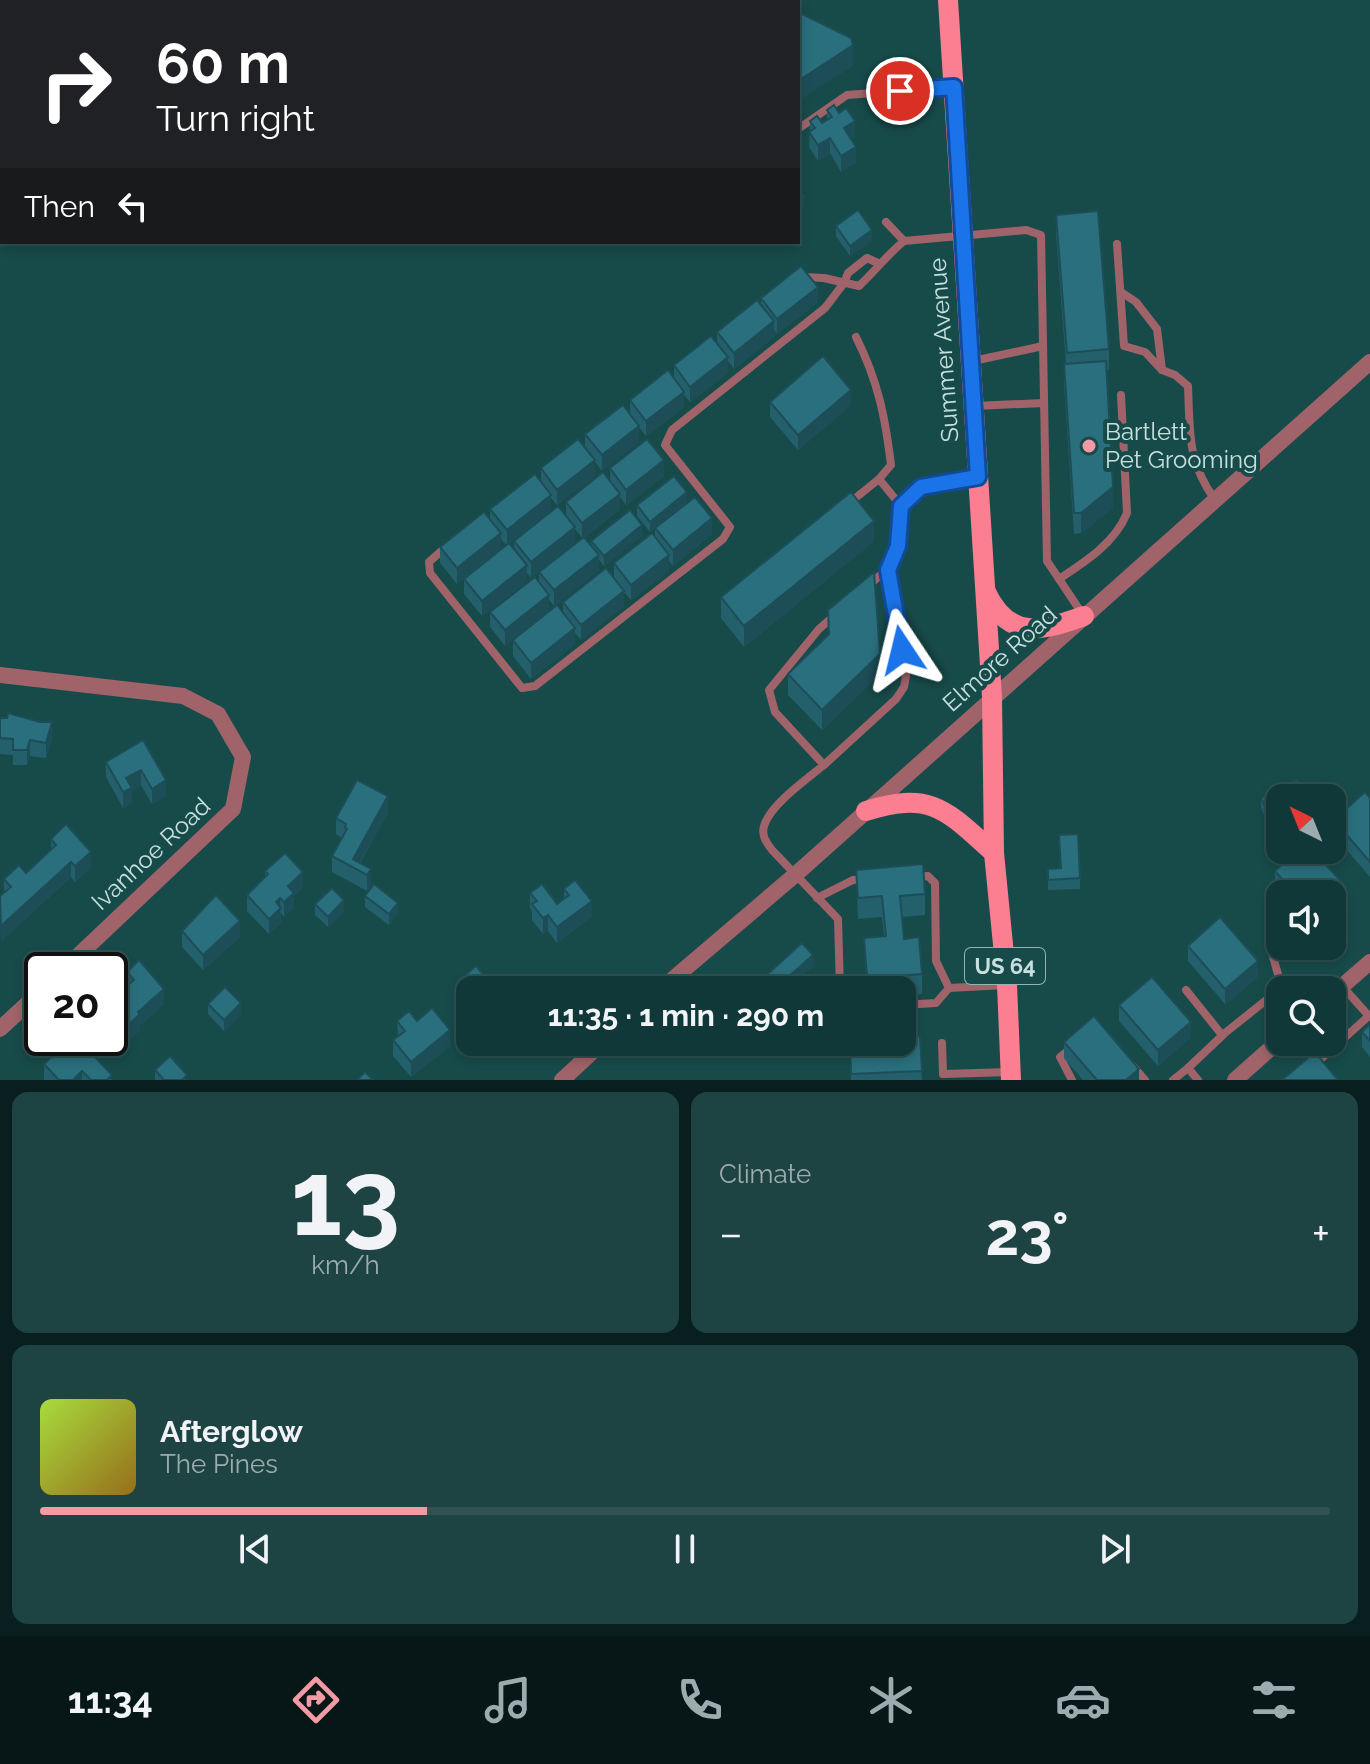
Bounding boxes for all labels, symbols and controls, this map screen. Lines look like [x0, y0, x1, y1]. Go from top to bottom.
text: 60 m [156, 30, 290, 96]
icon: right [24, 32, 128, 136]
pin [866, 57, 934, 125]
icon: arrive [878, 69, 922, 113]
text: Turn right [156, 97, 315, 139]
icon: left [111, 184, 155, 228]
text: Then [24, 189, 95, 224]
street label: Summer Avenue [923, 257, 964, 443]
place label: Bartlett Pet Grooming [1105, 417, 1258, 474]
marker: Bartlett Pet Grooming [1080, 437, 1098, 455]
street label: Elmore Road [937, 600, 1063, 717]
position arrow [860, 608, 944, 692]
north arrow [1266, 784, 1346, 864]
map controls [1266, 784, 1346, 1056]
street label: Ivanhoe Road [85, 791, 216, 916]
button: sound [1266, 880, 1346, 960]
road number: US 64 [965, 948, 1045, 984]
speed limit sign: 20 [24, 952, 128, 1056]
button: search [1266, 976, 1346, 1056]
text: 11:35 · 1 min · 290 m [548, 998, 824, 1033]
text: 13 [291, 1137, 400, 1259]
text: Climate [719, 1159, 811, 1189]
text: 23° [985, 1199, 1069, 1269]
text: − [719, 1208, 743, 1259]
text: + [1312, 1208, 1330, 1259]
text: km/h [311, 1250, 380, 1280]
text: Afterglow [160, 1414, 303, 1449]
text: The Pines [160, 1449, 278, 1479]
icon: previous [233, 1527, 277, 1571]
icon: pause [663, 1527, 707, 1571]
icon: next [1093, 1527, 1137, 1571]
icon: directions [288, 1672, 344, 1728]
icon: music [480, 1672, 536, 1728]
icon: phone [672, 1672, 728, 1728]
icon: climate [863, 1672, 919, 1728]
icon: car [1055, 1672, 1111, 1728]
icon: filters [1246, 1672, 1302, 1728]
text: 11:34 [68, 1679, 153, 1721]

